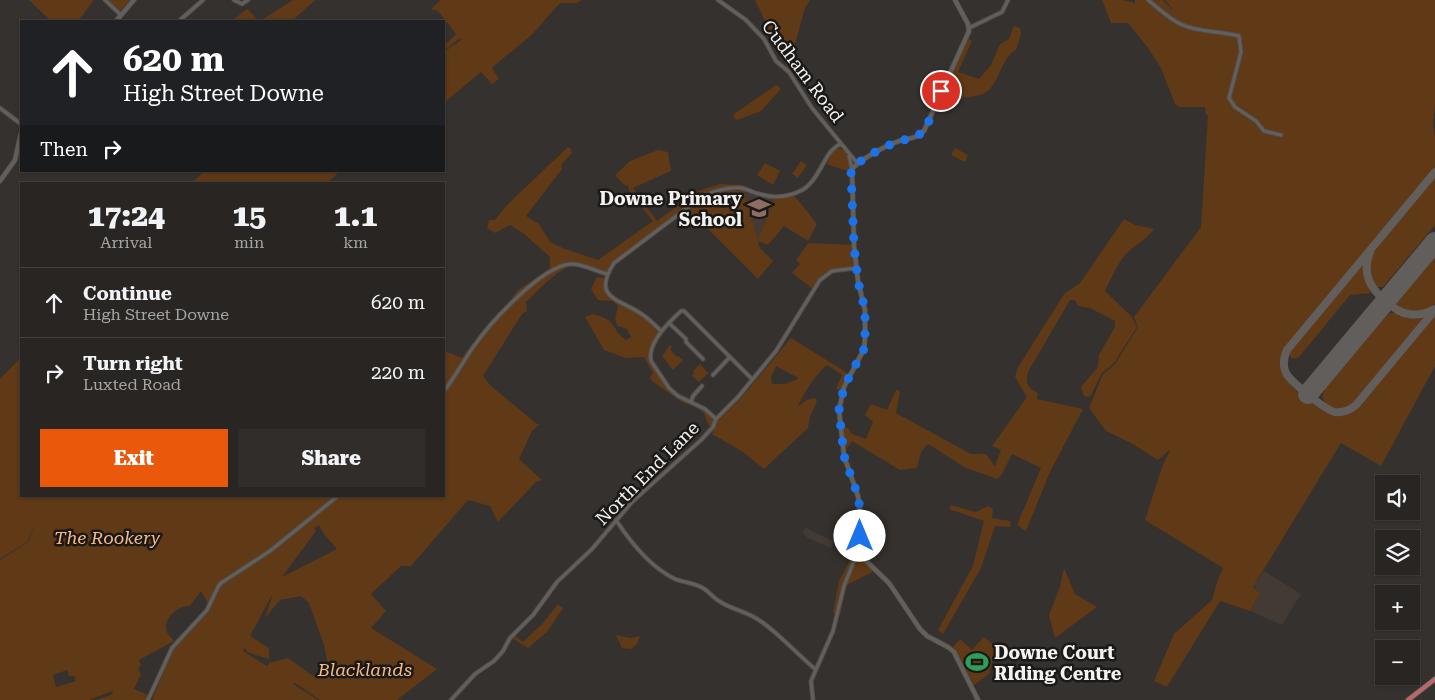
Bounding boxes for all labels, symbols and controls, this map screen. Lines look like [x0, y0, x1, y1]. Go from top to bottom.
street label: Cudham Road [758, 16, 848, 127]
text: 620 m [123, 39, 224, 80]
icon: ahead [40, 40, 105, 105]
pin [920, 70, 962, 112]
icon: arrive [927, 77, 955, 105]
text: High Street Downe [123, 81, 324, 106]
icon: right [98, 135, 126, 163]
text: Then [40, 138, 88, 161]
place label: Downe Primary School [600, 188, 742, 230]
school or university icon: Downe Primary School [746, 195, 772, 221]
text: 17:24 [88, 198, 165, 233]
text: 15 [232, 198, 266, 233]
text: 1.1 [334, 198, 377, 233]
text: Arrival [100, 233, 152, 252]
text: min [234, 233, 264, 252]
text: km [343, 233, 368, 252]
text: Continue [83, 282, 172, 305]
icon: ahead [40, 289, 68, 317]
text: 620 m [371, 291, 425, 314]
text: High Street Downe [83, 305, 229, 324]
text: Turn right [83, 352, 183, 375]
icon: right [40, 359, 68, 387]
text: 220 m [371, 361, 425, 384]
text: Luxted Road [83, 375, 181, 394]
street label: North End Lane [591, 417, 703, 529]
button: Exit [40, 429, 228, 487]
button: Share [238, 429, 425, 487]
map controls [1375, 475, 1420, 685]
button: sound [1375, 475, 1420, 520]
position arrow [833, 509, 885, 561]
park label: The Rookery [54, 527, 161, 548]
button: layers [1375, 530, 1420, 575]
button: + [1375, 585, 1420, 630]
button: − [1375, 640, 1420, 685]
place label: Downe Court RIding Centre [994, 642, 1122, 684]
sports icon: Downe Court RIding Centre [964, 649, 990, 675]
park label: Blacklands [317, 659, 412, 680]

